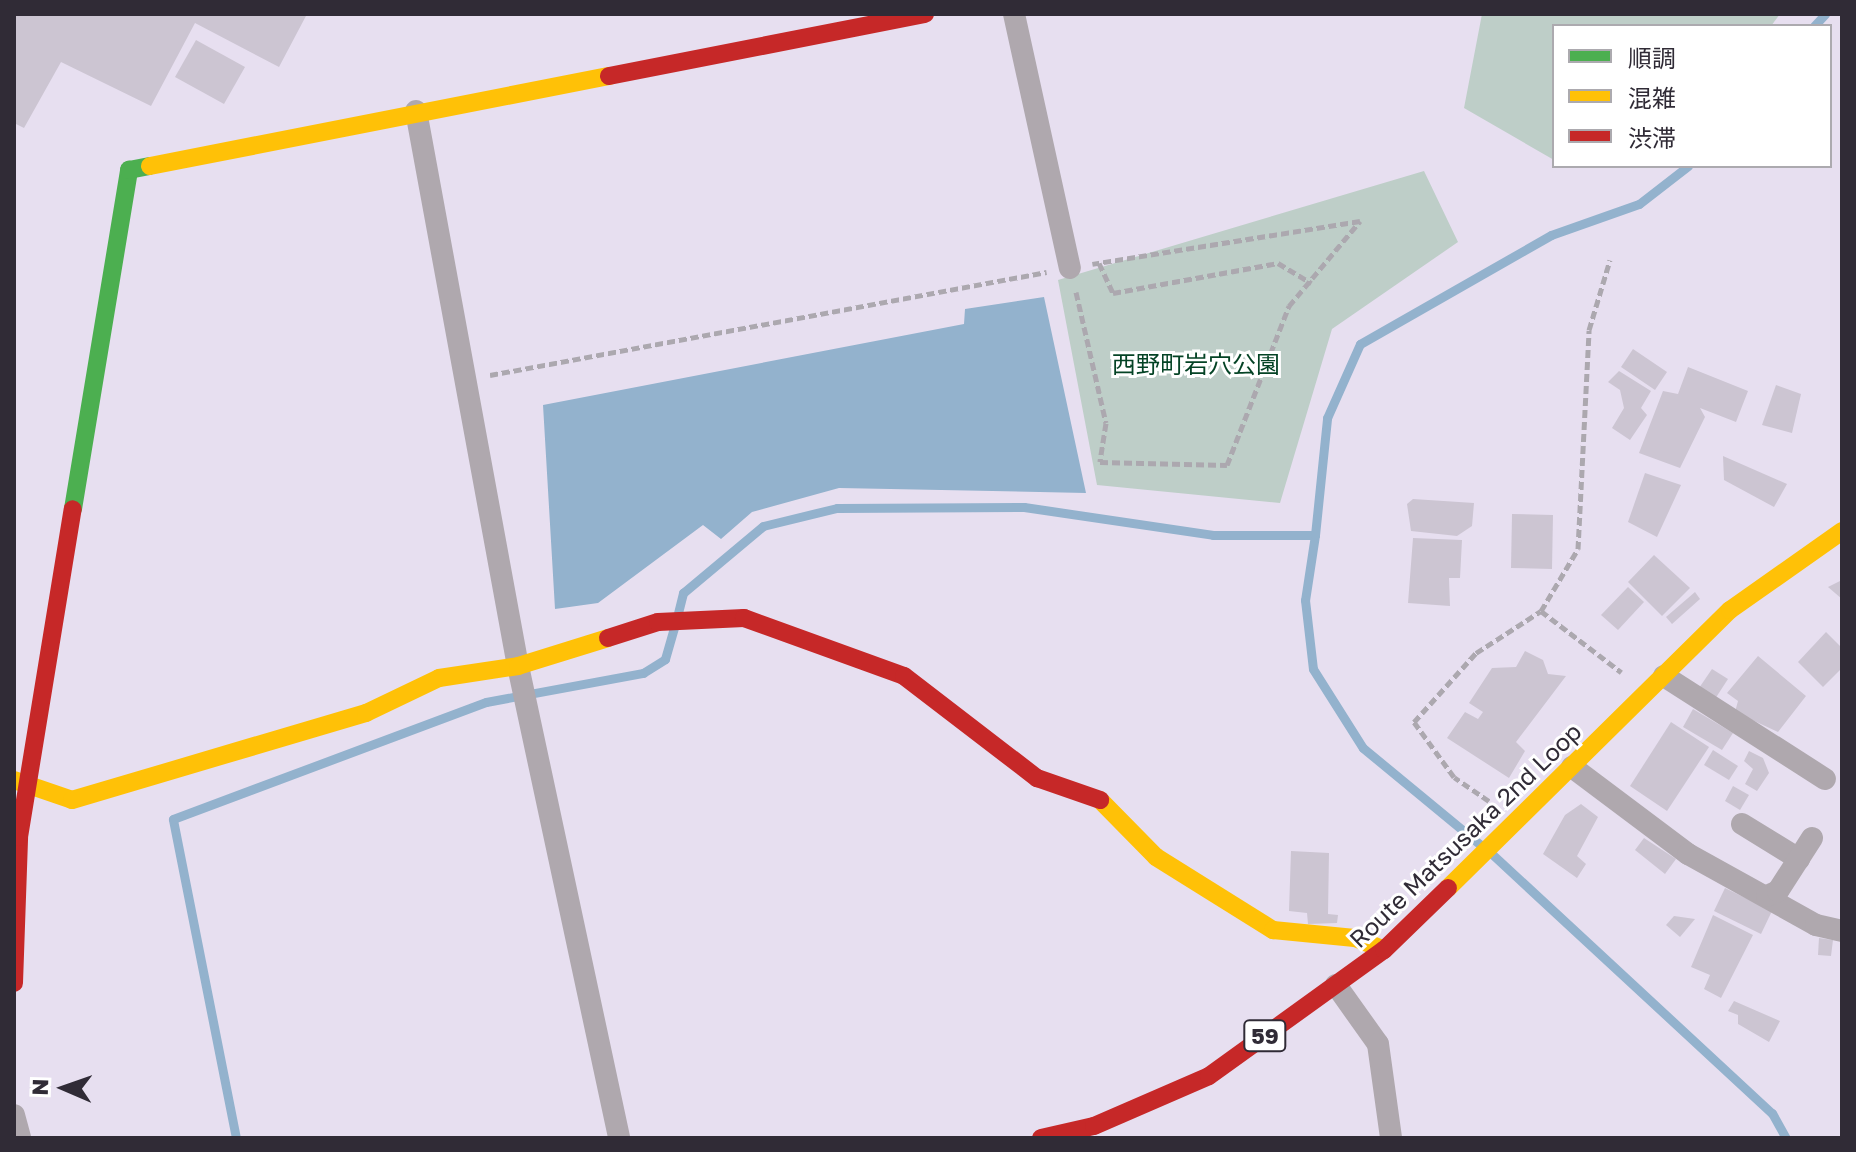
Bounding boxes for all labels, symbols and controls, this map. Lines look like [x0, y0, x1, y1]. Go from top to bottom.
legend [1552, 24, 1832, 168]
text: 順調 [1628, 43, 1676, 72]
text: 混雑 [1628, 83, 1676, 112]
text: 渋滞 [1628, 123, 1676, 152]
park label: 西野町岩穴公園 [1112, 350, 1280, 378]
street label: Route Matsusaka 2nd Loop [1343, 717, 1587, 953]
road number: 59 [1243, 1018, 1287, 1054]
north arrow [24, 1048, 104, 1128]
text: N [26, 1078, 53, 1096]

